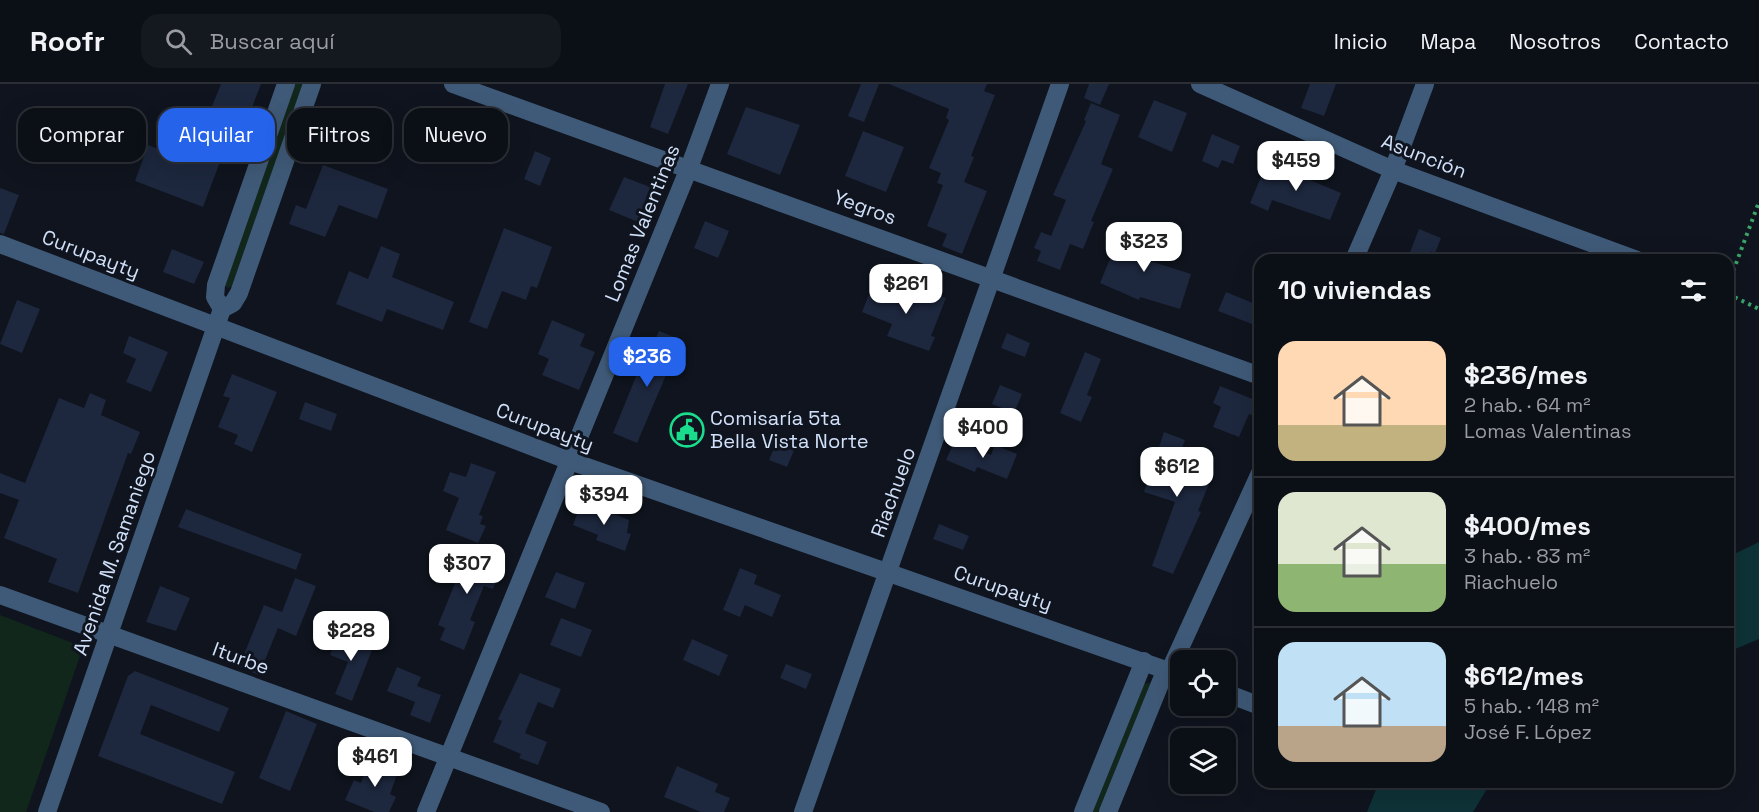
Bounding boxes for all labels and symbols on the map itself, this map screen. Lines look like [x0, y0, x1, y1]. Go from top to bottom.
street label: Asunción [1378, 128, 1470, 184]
street label: Lomas Valentinas [599, 141, 685, 305]
pin: $459 [1260, 141, 1332, 192]
street label: Yegros [830, 184, 900, 230]
pin: $323 [1108, 222, 1180, 273]
street label: Curupayty [38, 223, 144, 285]
pin: $261 [870, 264, 942, 315]
pin: $236 [611, 337, 683, 388]
street label: Curupayty [492, 396, 598, 458]
place label: Comisaría 5ta Bella Vista Norte [710, 405, 868, 454]
pin: $400 [947, 408, 1019, 459]
public building icon: Comisaría 5ta Bella Vista Norte [669, 412, 705, 448]
street label: Riachuelo [865, 443, 921, 541]
street label: Avenida M. Samaniego [67, 447, 161, 659]
pin: $612 [1141, 447, 1213, 498]
pin: $394 [568, 475, 640, 526]
pin: $307 [431, 544, 503, 595]
street label: Curupayty [950, 559, 1056, 617]
pin: $228 [315, 611, 387, 662]
street label: Iturbe [209, 636, 273, 680]
pin: $461 [339, 737, 411, 788]

